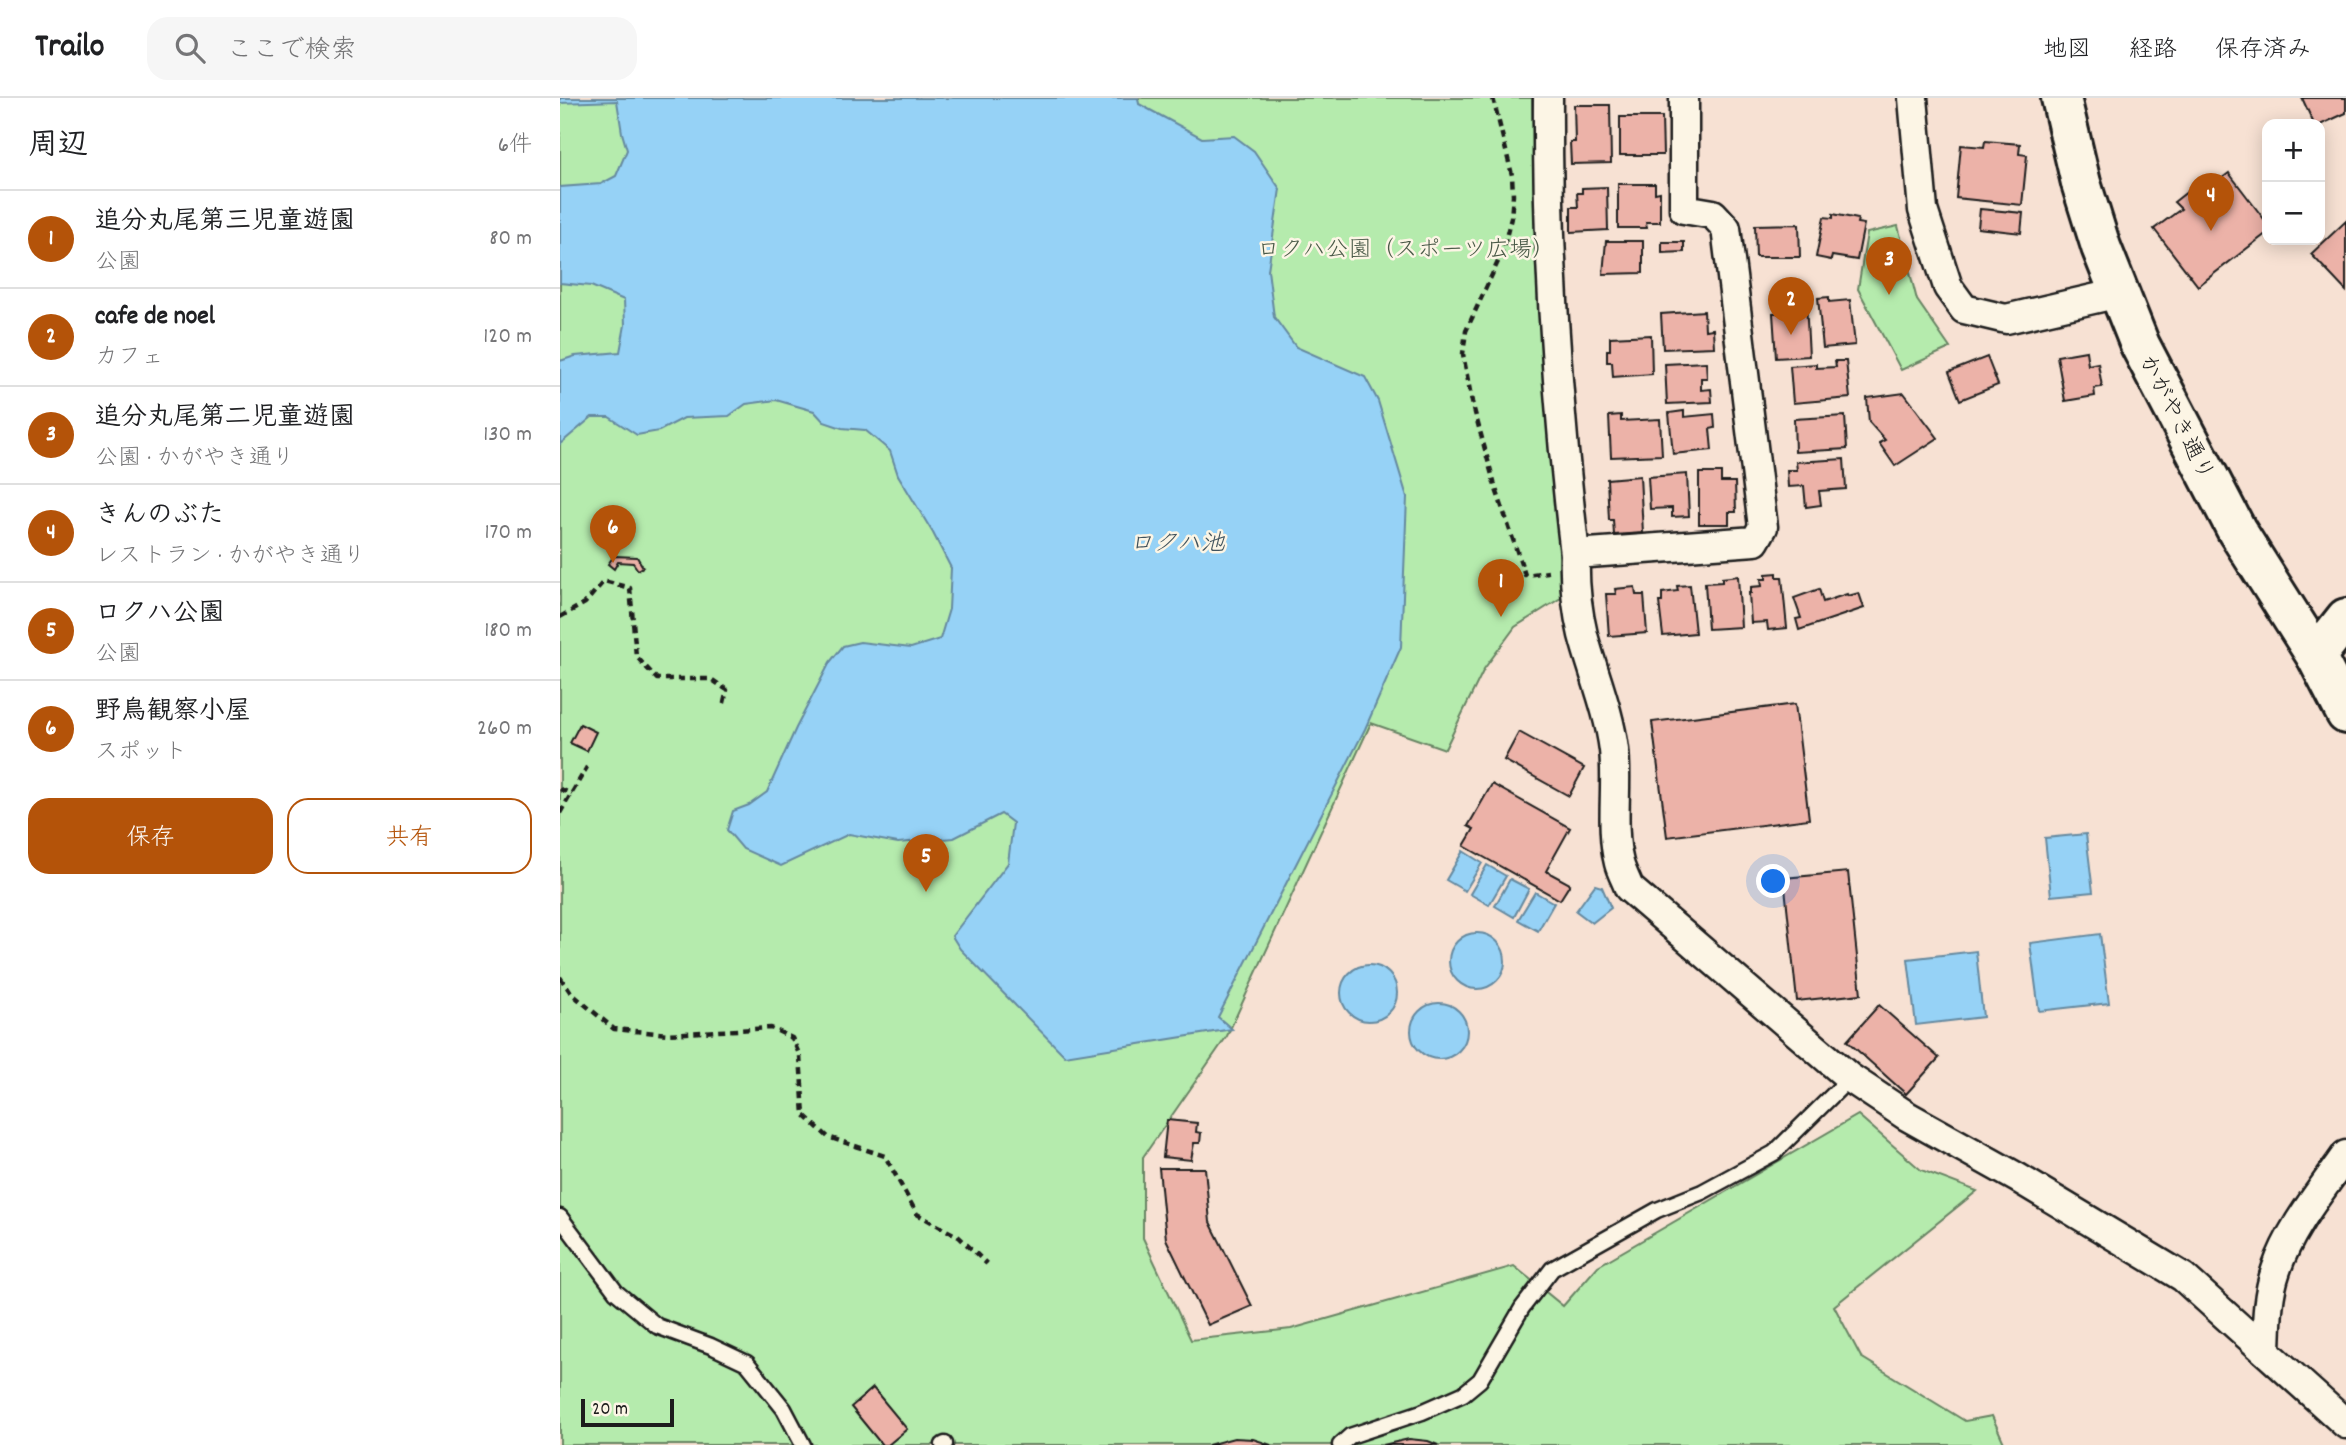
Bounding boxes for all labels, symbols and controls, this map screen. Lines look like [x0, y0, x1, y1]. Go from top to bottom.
search box [147, 17, 637, 80]
text: Trailo [35, 25, 105, 72]
icon: search [171, 29, 209, 67]
text: ここで検索 [227, 33, 357, 70]
text: 地図 [2043, 34, 2091, 68]
text: 経路 [2129, 34, 2177, 68]
text: 保存済み [2215, 34, 2311, 68]
map controls [2262, 119, 2325, 245]
button: + [2262, 119, 2325, 182]
text: 周辺 [28, 126, 88, 169]
text: 6件 [498, 130, 532, 163]
pin: 4 [2188, 173, 2234, 231]
button: − [2262, 182, 2325, 245]
text: 追分丸尾第三児童遊園 [95, 204, 355, 241]
text: 1 [48, 223, 54, 256]
text: 80 m [489, 223, 532, 256]
park label: ロクハ公園（スポーツ広場） [1257, 235, 1555, 268]
pin: 3 [1866, 237, 1912, 295]
text: 公園 [95, 247, 141, 280]
pin: 2 [1768, 277, 1814, 335]
text: cafe de noel [95, 299, 215, 336]
text: 2 [46, 321, 56, 354]
text: 120 m [483, 321, 532, 354]
text: カフェ [95, 342, 164, 375]
street label: かがやき通り [2129, 350, 2221, 488]
text: 追分丸尾第二児童遊園 [95, 400, 355, 437]
text: 3 [46, 419, 56, 452]
text: 130 m [483, 419, 532, 452]
text: 公園 · かがやき通り [95, 443, 295, 476]
text: きんのぶた [95, 498, 224, 535]
pin: 6 [590, 505, 636, 563]
text: 4 [46, 517, 56, 550]
text: 170 m [485, 517, 532, 550]
water label: ロクハ池 [1129, 528, 1226, 562]
text: レストラン · かがやき通り [95, 541, 366, 574]
pin: 1 [1478, 559, 1524, 617]
text: ロクハ公園 [95, 596, 224, 633]
text: 5 [46, 615, 56, 648]
text: 180 m [484, 615, 532, 648]
text: 公園 [95, 639, 141, 672]
text: 野鳥観察小屋 [95, 694, 251, 731]
text: 6 [45, 713, 57, 746]
text: 260 m [477, 713, 532, 746]
text: スポット [95, 737, 187, 770]
button: 保存 [28, 798, 273, 874]
button: 共有 [287, 798, 532, 874]
pin: 5 [903, 834, 949, 892]
your location [1756, 864, 1790, 898]
scale bar [581, 1396, 674, 1428]
text: 20 m [592, 1397, 628, 1424]

